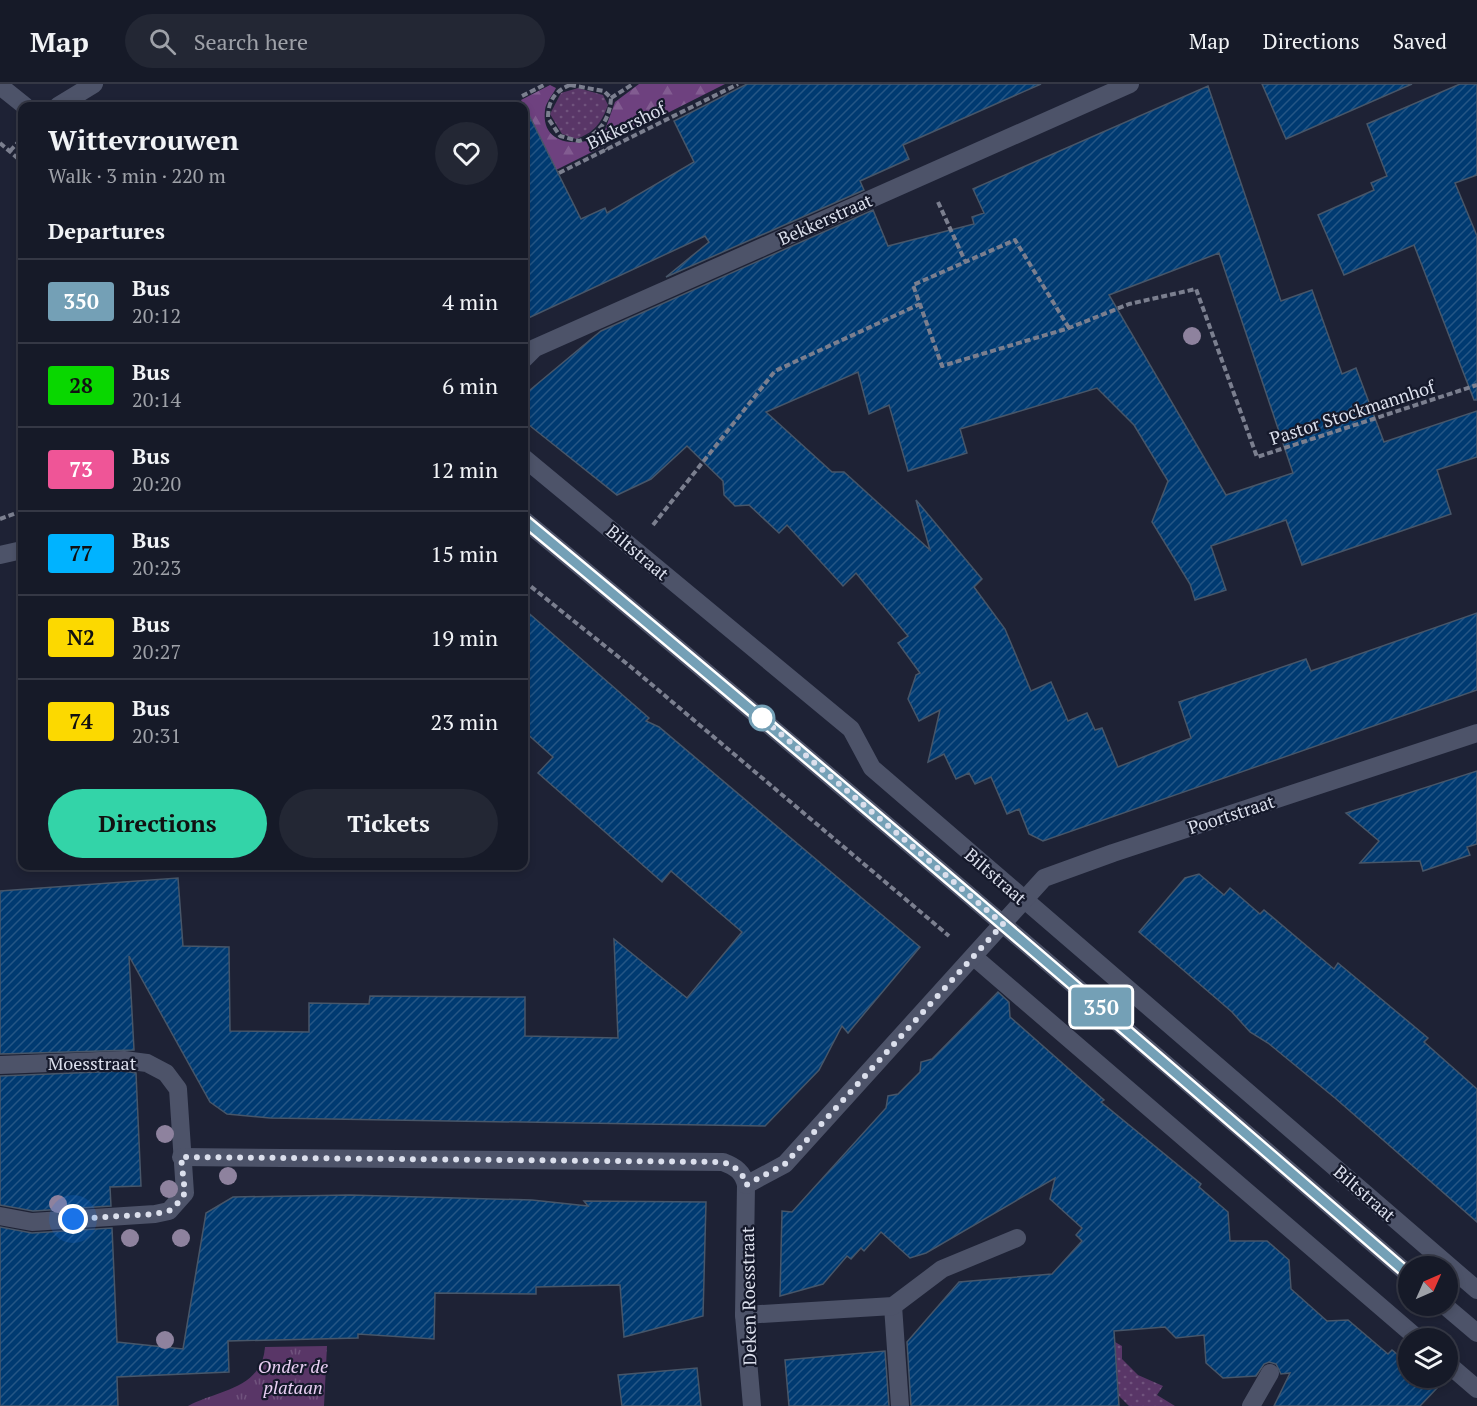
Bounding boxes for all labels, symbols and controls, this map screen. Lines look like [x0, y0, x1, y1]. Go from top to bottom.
search box [125, 14, 545, 68]
text: Map [30, 23, 89, 60]
icon: search [146, 25, 179, 58]
text: Search here [194, 27, 308, 56]
text: Map [1189, 27, 1230, 55]
text: Directions [1263, 27, 1360, 55]
text: Saved [1393, 27, 1447, 55]
street label: Bikkershof [582, 95, 671, 154]
text: Wittevrouwen [48, 121, 239, 158]
button: heart [435, 122, 498, 185]
text: Walk · 3 min · 220 m [48, 162, 226, 189]
street label: Bekkerstraat [774, 187, 876, 250]
text: Departures [48, 216, 165, 245]
text: Bus [132, 273, 170, 302]
text: 350 [63, 287, 99, 315]
text: 4 min [442, 287, 498, 316]
text: 20:12 [132, 302, 181, 329]
text: Bus [132, 357, 170, 386]
text: 28 [69, 371, 93, 399]
text: 6 min [442, 371, 498, 400]
street label: Pastor Stockmannhof [1266, 373, 1439, 450]
text: 20:14 [132, 386, 181, 413]
text: Bus [132, 441, 170, 470]
text: 73 [69, 455, 93, 483]
text: 12 min [431, 455, 498, 484]
text: 20:20 [132, 470, 181, 497]
street label: Biltstraat [602, 519, 675, 585]
text: Bus [132, 525, 170, 554]
text: 77 [69, 539, 93, 567]
text: 15 min [431, 539, 498, 568]
text: 20:23 [132, 554, 181, 581]
text: Bus [132, 609, 170, 638]
text: N2 [67, 623, 95, 651]
text: 19 min [431, 623, 498, 652]
text: 20:27 [132, 638, 181, 665]
text: Bus [132, 693, 170, 722]
unlabelled marker [749, 705, 775, 731]
text: 74 [69, 707, 93, 735]
text: 23 min [431, 707, 498, 736]
text: 20:31 [132, 722, 181, 749]
button: Directions [48, 789, 267, 858]
button: Tickets [279, 789, 498, 858]
street label: Poortstraat [1185, 789, 1278, 839]
street label: Biltstraat [960, 842, 1032, 910]
line badge: 350 [1066, 988, 1136, 1026]
text: 350 [1083, 993, 1119, 1021]
street label: Moesstraat [48, 1051, 137, 1075]
street label: Biltstraat [1329, 1159, 1401, 1227]
your location [58, 1204, 88, 1234]
street label: Deken Roesstraat [735, 1226, 761, 1366]
north arrow [1398, 1256, 1458, 1316]
map controls [1398, 1256, 1458, 1388]
button: layers [1398, 1328, 1458, 1388]
park label: Onder de plataan [258, 1354, 328, 1399]

